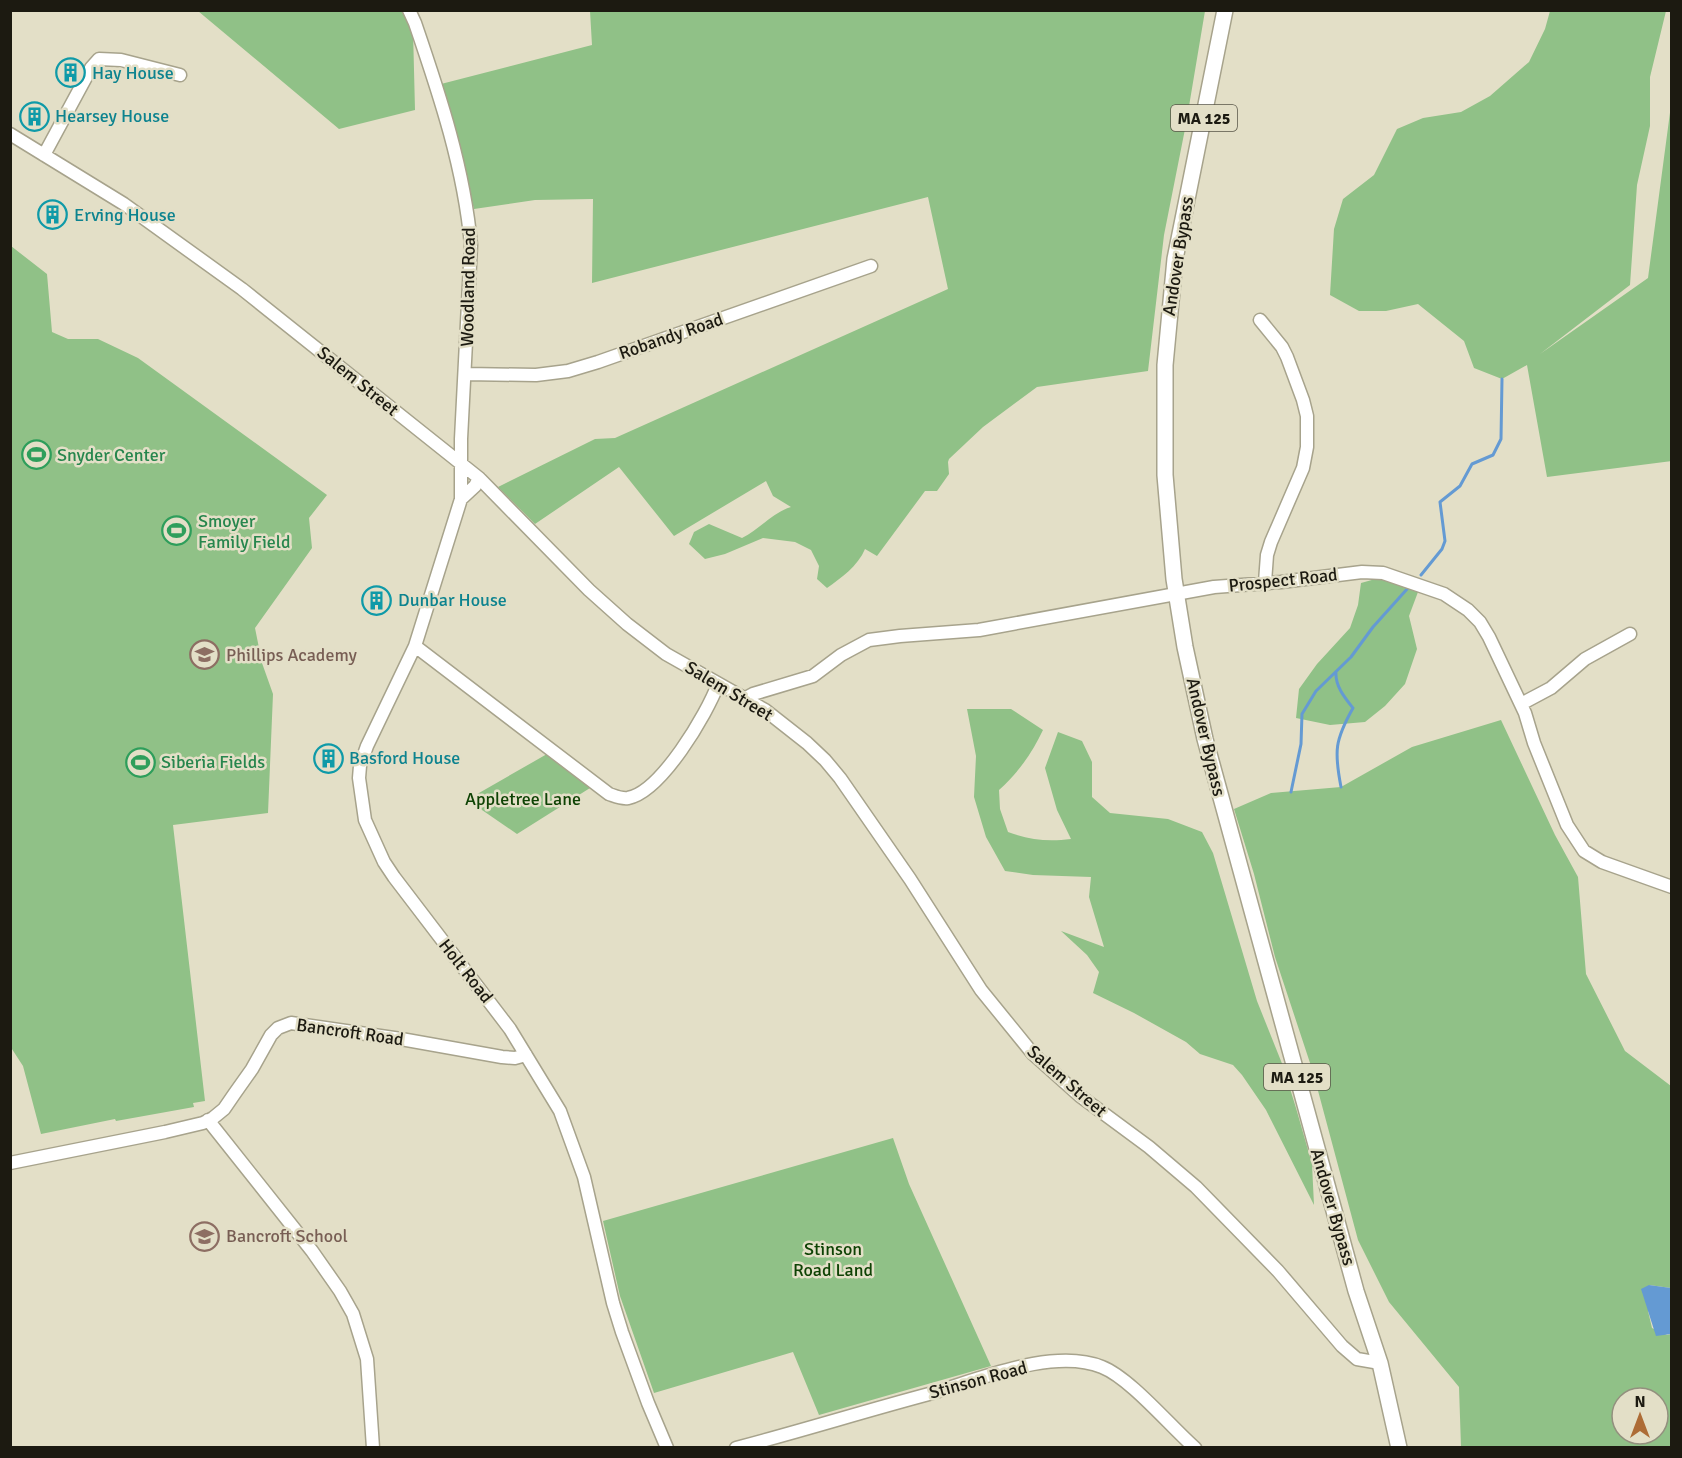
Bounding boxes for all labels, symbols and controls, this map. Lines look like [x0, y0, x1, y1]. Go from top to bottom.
building icon: Hay House [55, 57, 87, 89]
place label: Hay House [92, 62, 174, 84]
building icon: Hearsey House [18, 100, 50, 132]
place label: Hearsey House [55, 105, 169, 127]
road number: MA 125 [1171, 105, 1237, 131]
street label: Andover Bypass [1158, 195, 1198, 317]
building icon: Erving House [37, 199, 69, 231]
place label: Erving House [74, 204, 176, 226]
street label: Woodland Road [456, 227, 480, 347]
street label: Robandy Road [616, 308, 726, 364]
street label: Salem Street [313, 341, 403, 421]
sports icon: Snyder Center [20, 439, 52, 471]
place label: Snyder Center [57, 444, 166, 466]
place label: Smoyer Family Field [198, 510, 291, 553]
sports icon: Smoyer Family Field [161, 515, 193, 547]
street label: Prospect Road [1228, 563, 1338, 597]
building icon: Dunbar House [361, 584, 393, 616]
place label: Dunbar House [398, 589, 507, 611]
school or university icon: Phillips Academy [189, 639, 221, 671]
place label: Phillips Academy [226, 644, 357, 666]
street label: Salem Street [681, 656, 777, 726]
street label: Andover Bypass [1182, 676, 1230, 798]
building icon: Basford House [312, 742, 344, 774]
sports icon: Siberia Fields [124, 746, 156, 778]
place label: Basford House [349, 747, 460, 769]
place label: Siberia Fields [161, 751, 265, 773]
park label: Appletree Lane [465, 788, 581, 810]
street label: Holt Road [434, 935, 498, 1007]
street label: Bancroft Road [295, 1014, 405, 1050]
street label: Salem Street [1023, 1040, 1111, 1122]
road number: MA 125 [1264, 1064, 1330, 1090]
street label: Andover Bypass [1306, 1146, 1360, 1268]
school or university icon: Bancroft School [189, 1220, 221, 1252]
place label: Bancroft School [226, 1225, 348, 1247]
park label: Stinson Road Land [793, 1238, 873, 1281]
street label: Stinson Road [927, 1356, 1029, 1404]
north arrow [1610, 1386, 1670, 1446]
text: N [1634, 1392, 1646, 1412]

